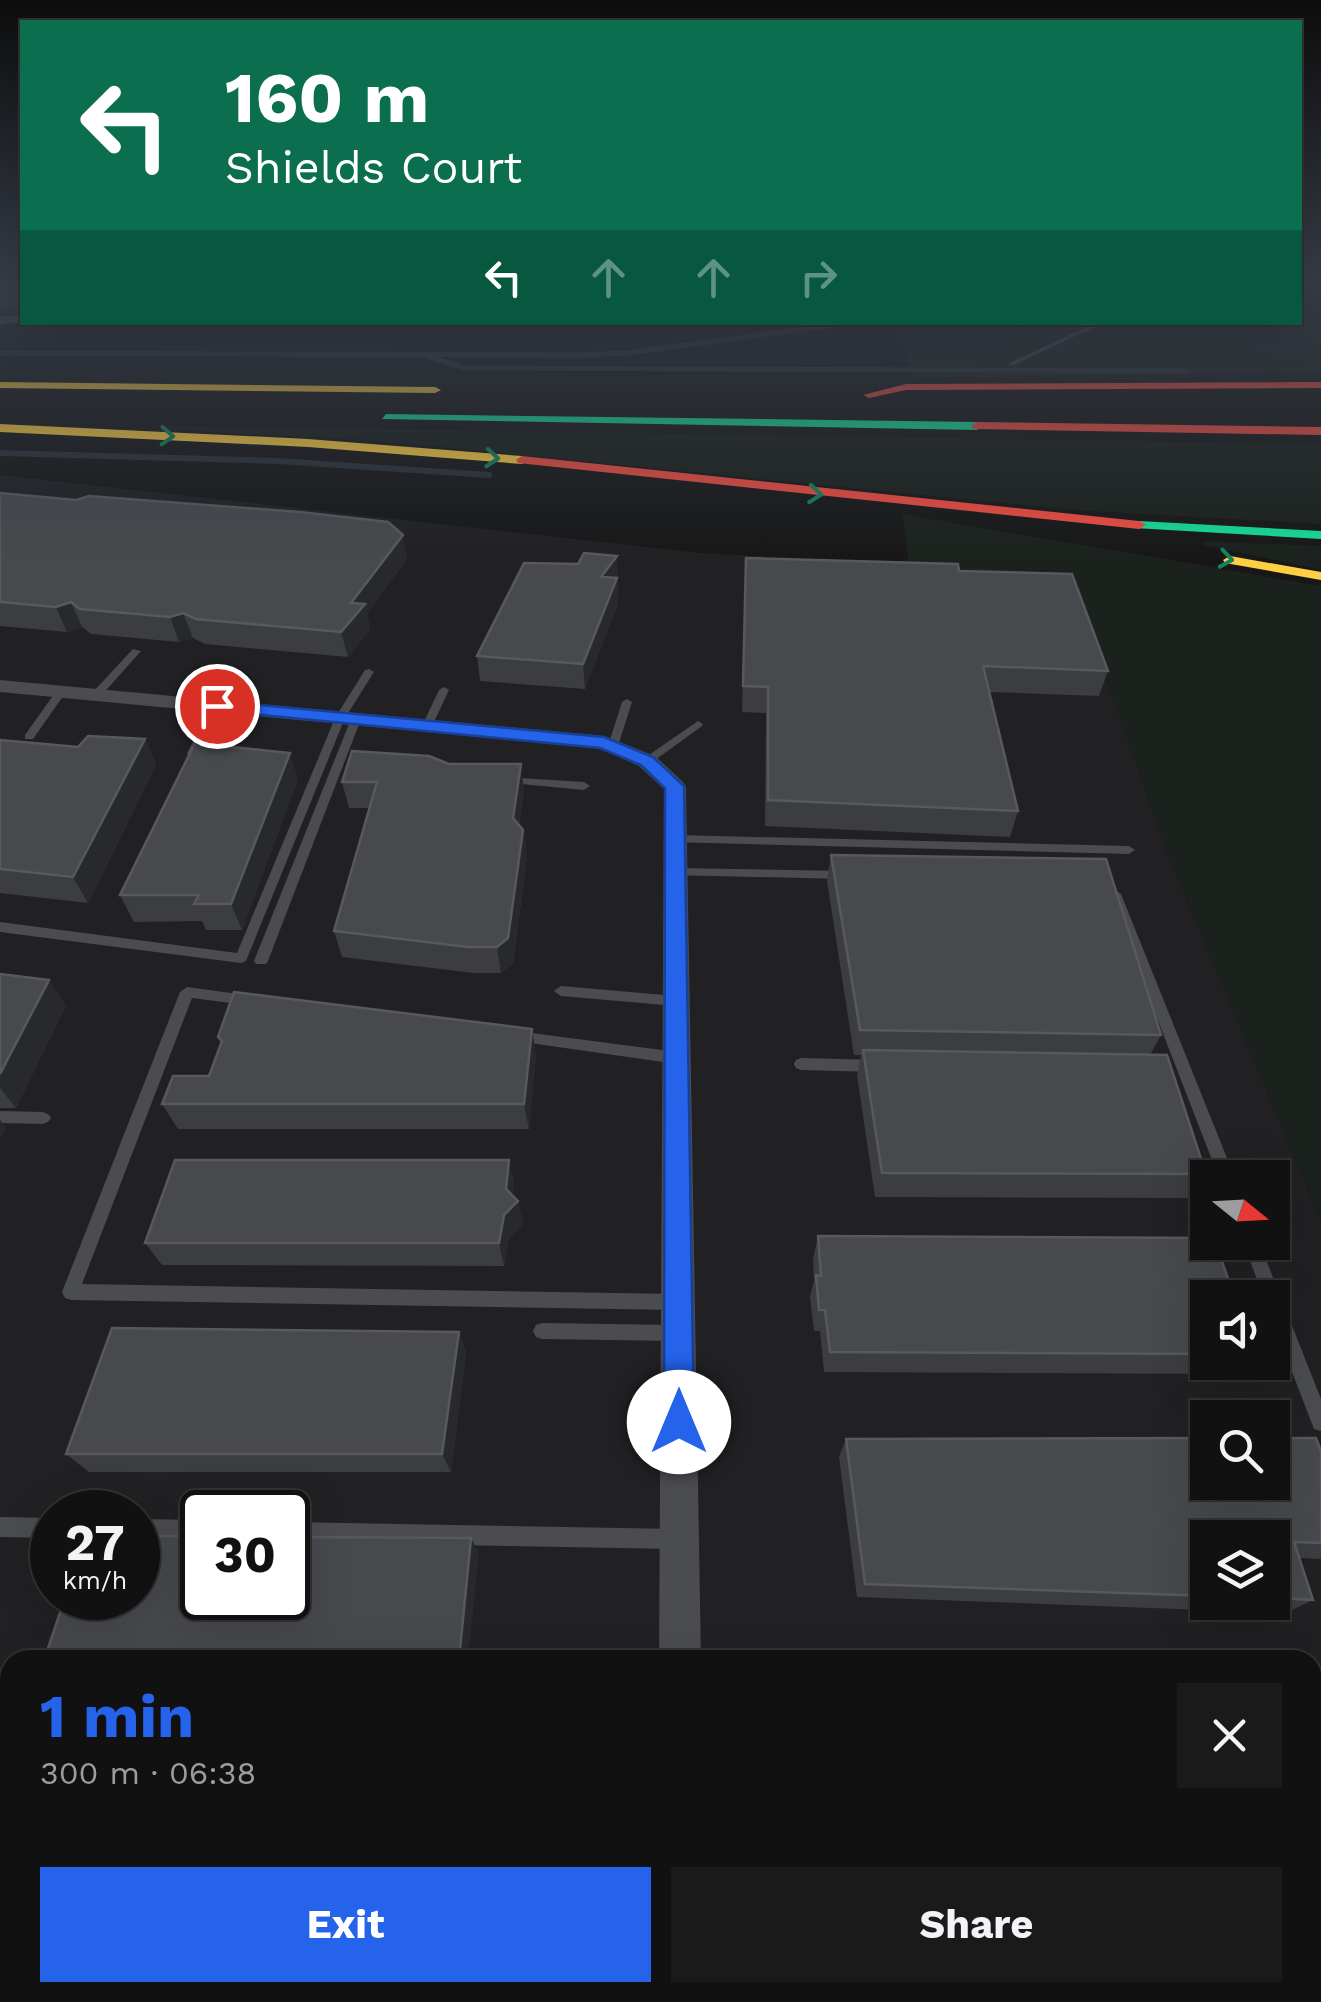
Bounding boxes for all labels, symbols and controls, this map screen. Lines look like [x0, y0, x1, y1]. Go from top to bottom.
text: 160 m [225, 57, 429, 139]
icon: left [60, 60, 190, 190]
text: Shields Court [225, 141, 522, 194]
icon: left [476, 250, 531, 305]
icon: ahead [581, 250, 636, 305]
icon: ahead [686, 250, 741, 305]
icon: right [791, 250, 846, 305]
one-way arrow [160, 425, 176, 446]
one-way arrow [484, 446, 500, 468]
one-way arrow [807, 483, 823, 504]
one-way arrow [1218, 548, 1234, 569]
pin [175, 664, 260, 749]
icon: arrive [190, 679, 245, 734]
north arrow [1190, 1160, 1290, 1260]
map controls [1190, 1160, 1290, 1620]
button: sound [1190, 1280, 1290, 1380]
position arrow [627, 1370, 731, 1474]
button: search [1190, 1400, 1290, 1500]
speed limit sign: 30 [180, 1490, 310, 1620]
text: 27 [65, 1513, 125, 1572]
button: layers [1190, 1520, 1290, 1620]
text: km/h [63, 1566, 127, 1595]
text: 1 min [40, 1681, 194, 1752]
button: close [1177, 1683, 1282, 1788]
text: 300 m · 06:38 [40, 1754, 256, 1792]
button: Exit [40, 1867, 651, 1982]
button: Share [671, 1867, 1282, 1982]

